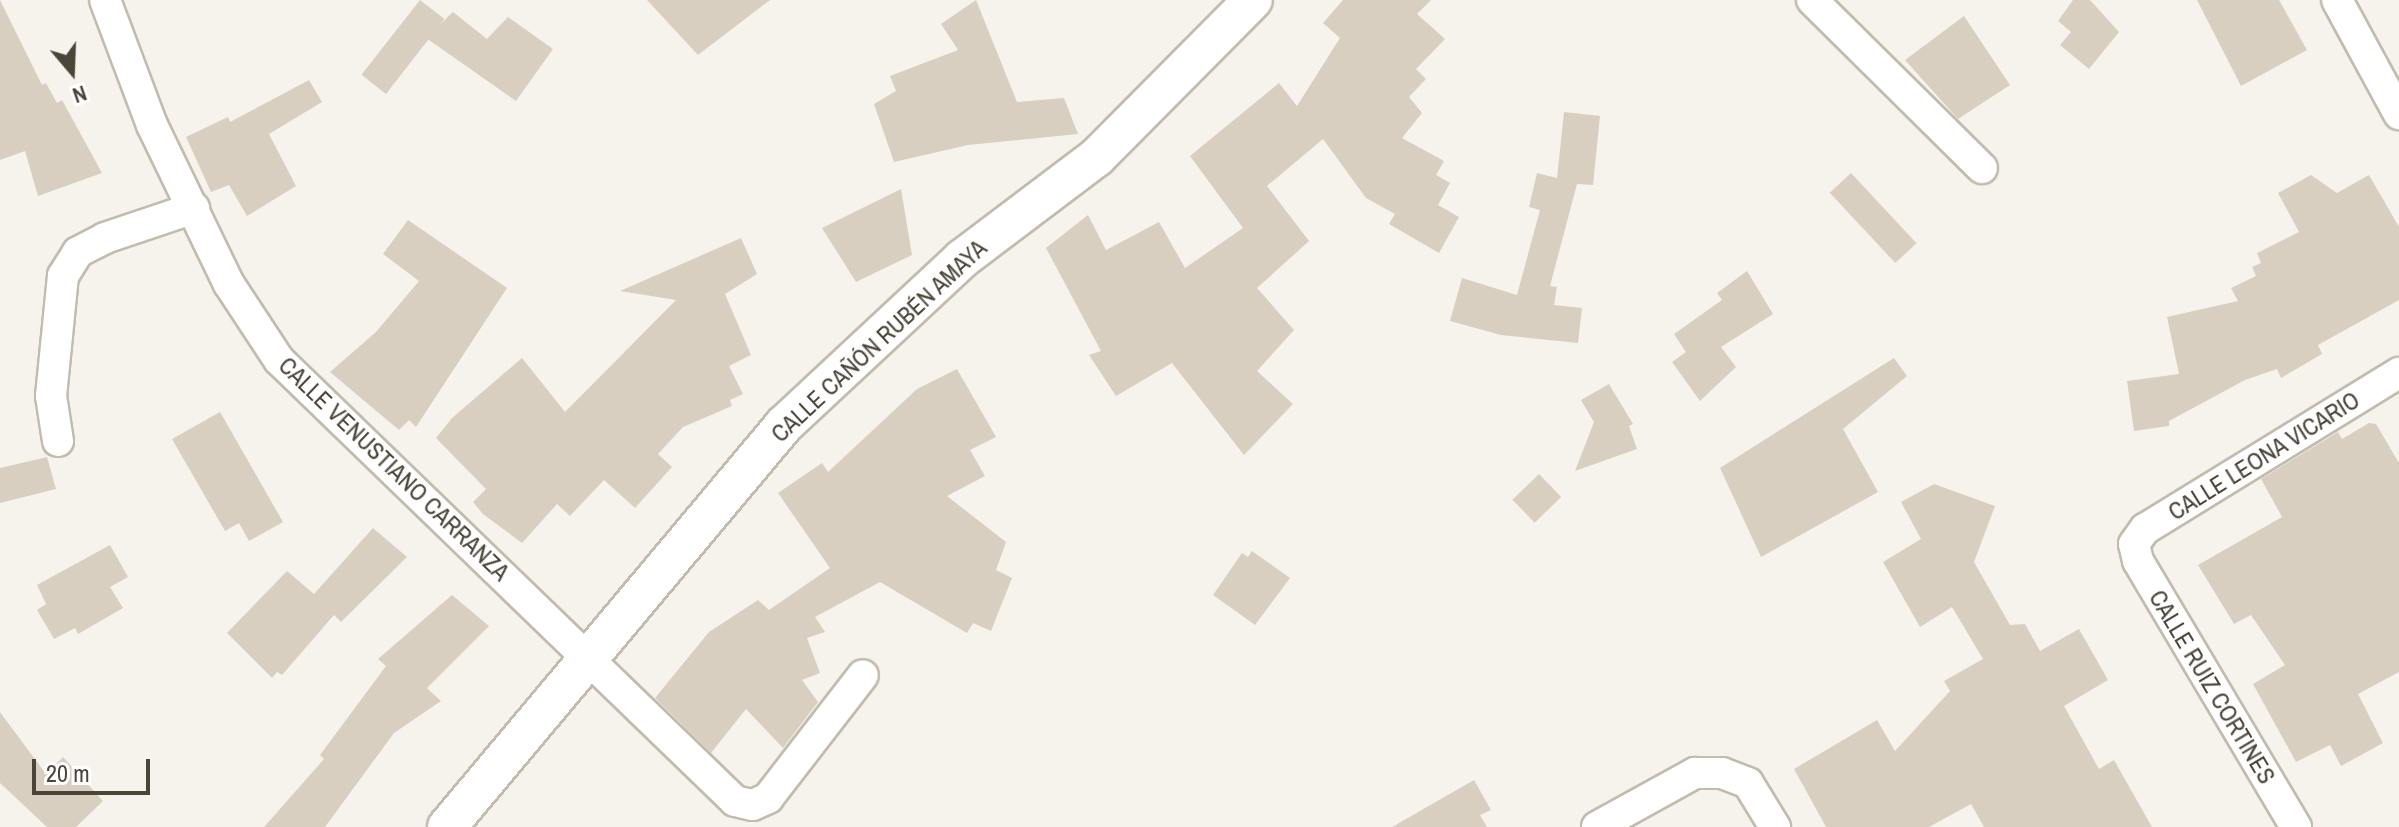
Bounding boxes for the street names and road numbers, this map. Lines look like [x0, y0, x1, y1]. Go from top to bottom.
street label: CALLE CAÑÓN RUBÉN AMAYA [765, 233, 993, 449]
street label: CALLE VENUSTIANO CARRANZA [273, 351, 515, 587]
street label: CALLE LEONA VICARIO [2163, 385, 2365, 527]
street label: CALLE RUIZ CORTINES [2143, 585, 2281, 789]

